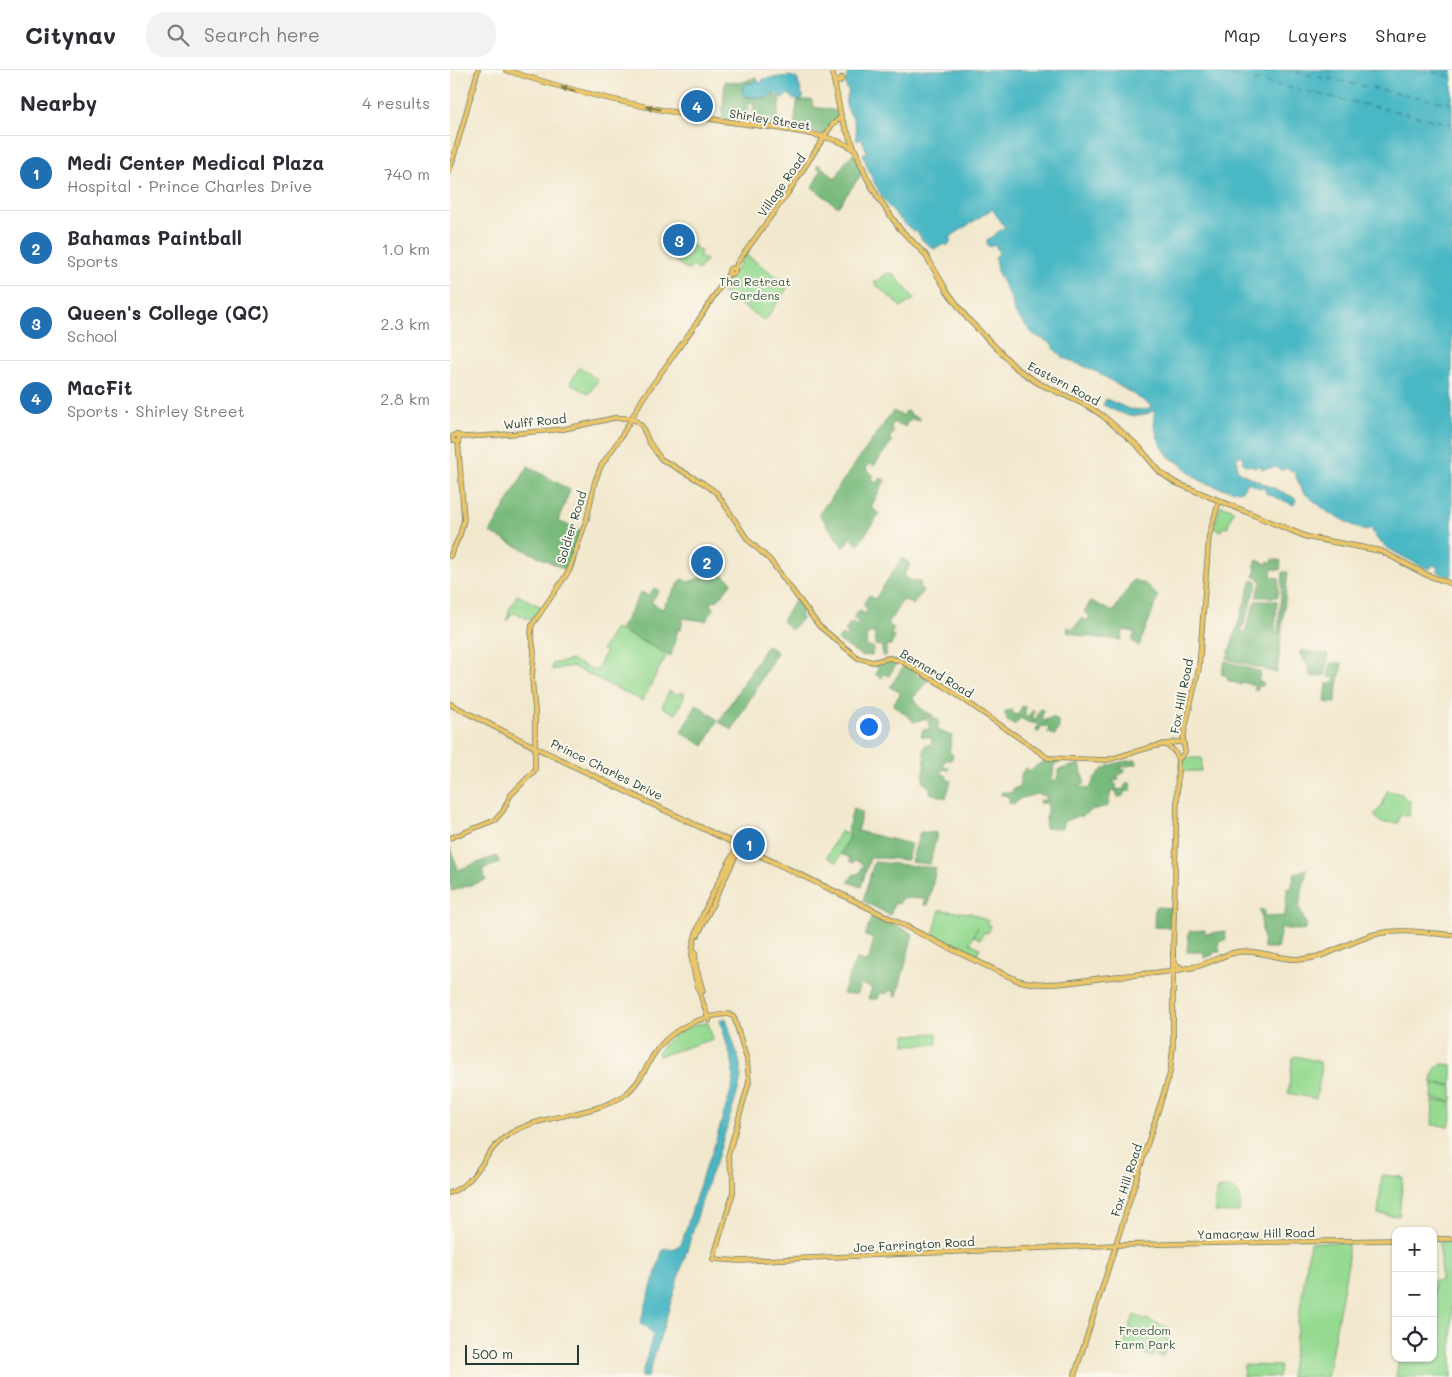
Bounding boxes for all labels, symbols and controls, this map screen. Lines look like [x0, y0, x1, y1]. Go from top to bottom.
search box [146, 12, 496, 57]
text: Citynav [25, 19, 116, 50]
icon: search [164, 21, 192, 49]
text: Search here [204, 22, 320, 47]
text: Map [1224, 23, 1260, 47]
text: Layers [1288, 23, 1347, 47]
text: Share [1375, 23, 1427, 47]
one-way arrow [560, 85, 575, 93]
pin: 4 [681, 87, 713, 125]
text: Nearby [20, 89, 97, 116]
text: 4 results [362, 92, 430, 113]
one-way arrow [646, 104, 661, 112]
street label: Shirley Street [728, 105, 812, 133]
text: Medi Center Medical Plaza [67, 150, 324, 175]
street label: Village Road [754, 150, 809, 219]
text: 1 [32, 163, 40, 184]
text: 740 m [384, 163, 430, 184]
text: Hospital · Prince Charles Drive [67, 175, 312, 196]
pin: 3 [663, 221, 695, 259]
text: Bahamas Paintball [67, 225, 242, 250]
text: 2 [32, 238, 40, 259]
text: 1.0 km [382, 238, 430, 259]
text: Sports [67, 250, 118, 271]
park label: The Retreat Gardens [719, 273, 791, 303]
text: Queen's College (QC) [67, 300, 269, 325]
text: 3 [31, 313, 41, 334]
text: 2.3 km [381, 313, 430, 334]
text: School [67, 325, 117, 346]
street label: Eastern Road [1025, 357, 1103, 409]
text: MacFit [67, 375, 132, 400]
text: 4 [31, 388, 41, 409]
text: 2.8 km [380, 388, 430, 409]
text: Sports · Shirley Street [67, 400, 245, 421]
street label: Wulff Road [503, 410, 568, 432]
street label: Soldier Road [552, 488, 590, 565]
pin: 2 [691, 543, 723, 581]
street label: Bernard Road [898, 645, 977, 701]
street label: Fox Hill Road [1166, 657, 1196, 735]
your location [856, 714, 882, 740]
street label: Prince Charles Drive [548, 735, 666, 803]
pin: 1 [733, 825, 765, 863]
street label: Fox Hill Road [1107, 1141, 1145, 1219]
street label: Yamacraw Hill Road [1197, 1224, 1316, 1242]
map controls [1392, 1227, 1437, 1362]
button: + [1392, 1227, 1437, 1272]
street label: Joe Farrington Road [853, 1233, 975, 1255]
button: − [1392, 1272, 1437, 1317]
button: locate [1392, 1317, 1437, 1362]
park label: Freedom Farm Park [1115, 1322, 1175, 1352]
scale bar [465, 1342, 579, 1365]
text: 500 m [472, 1344, 513, 1363]

